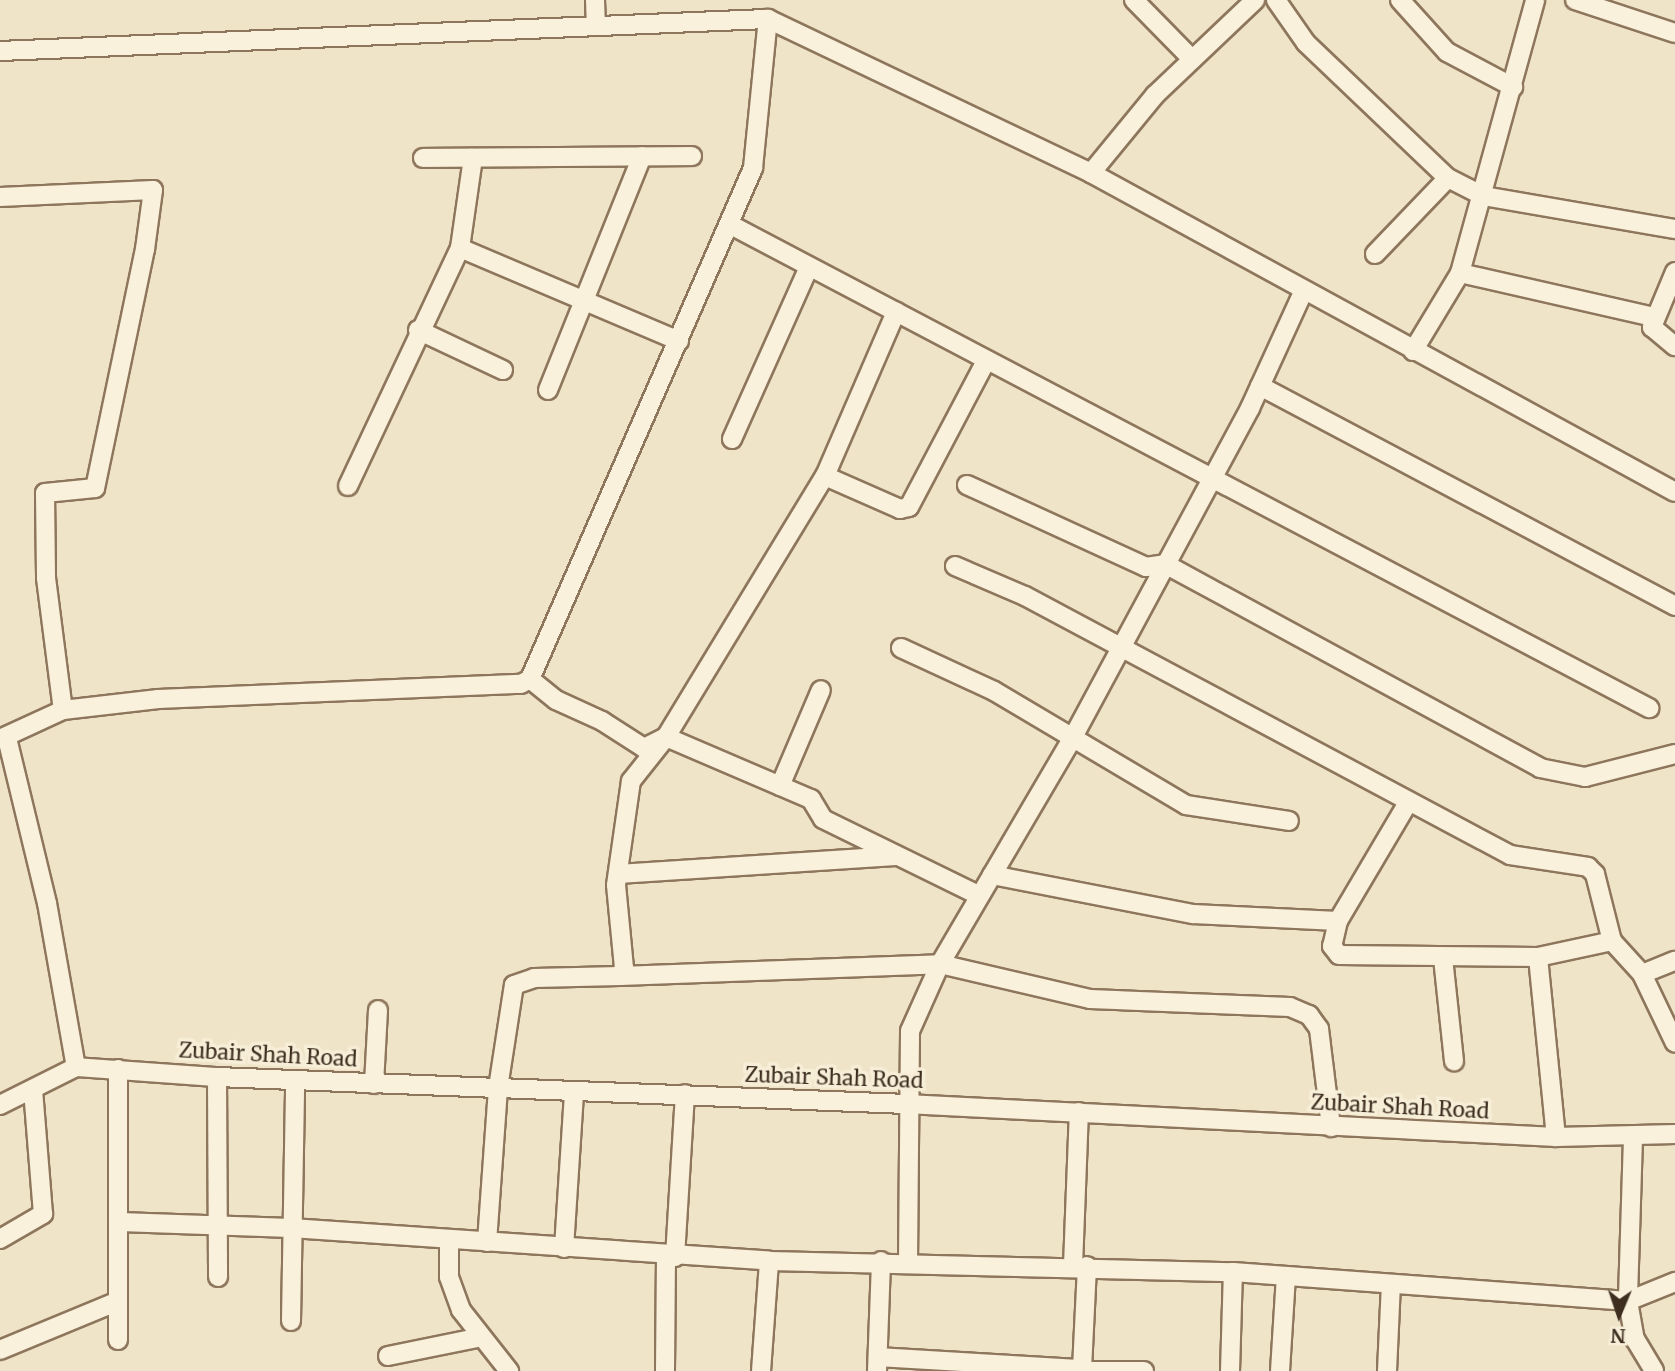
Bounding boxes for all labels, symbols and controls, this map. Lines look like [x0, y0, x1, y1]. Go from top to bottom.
street label: Zubair Shah Road [178, 1038, 358, 1072]
street label: Zubair Shah Road [744, 1062, 924, 1094]
street label: Zubair Shah Road [1310, 1090, 1490, 1124]
north arrow [1584, 1280, 1654, 1350]
text: N [1610, 1324, 1626, 1348]

